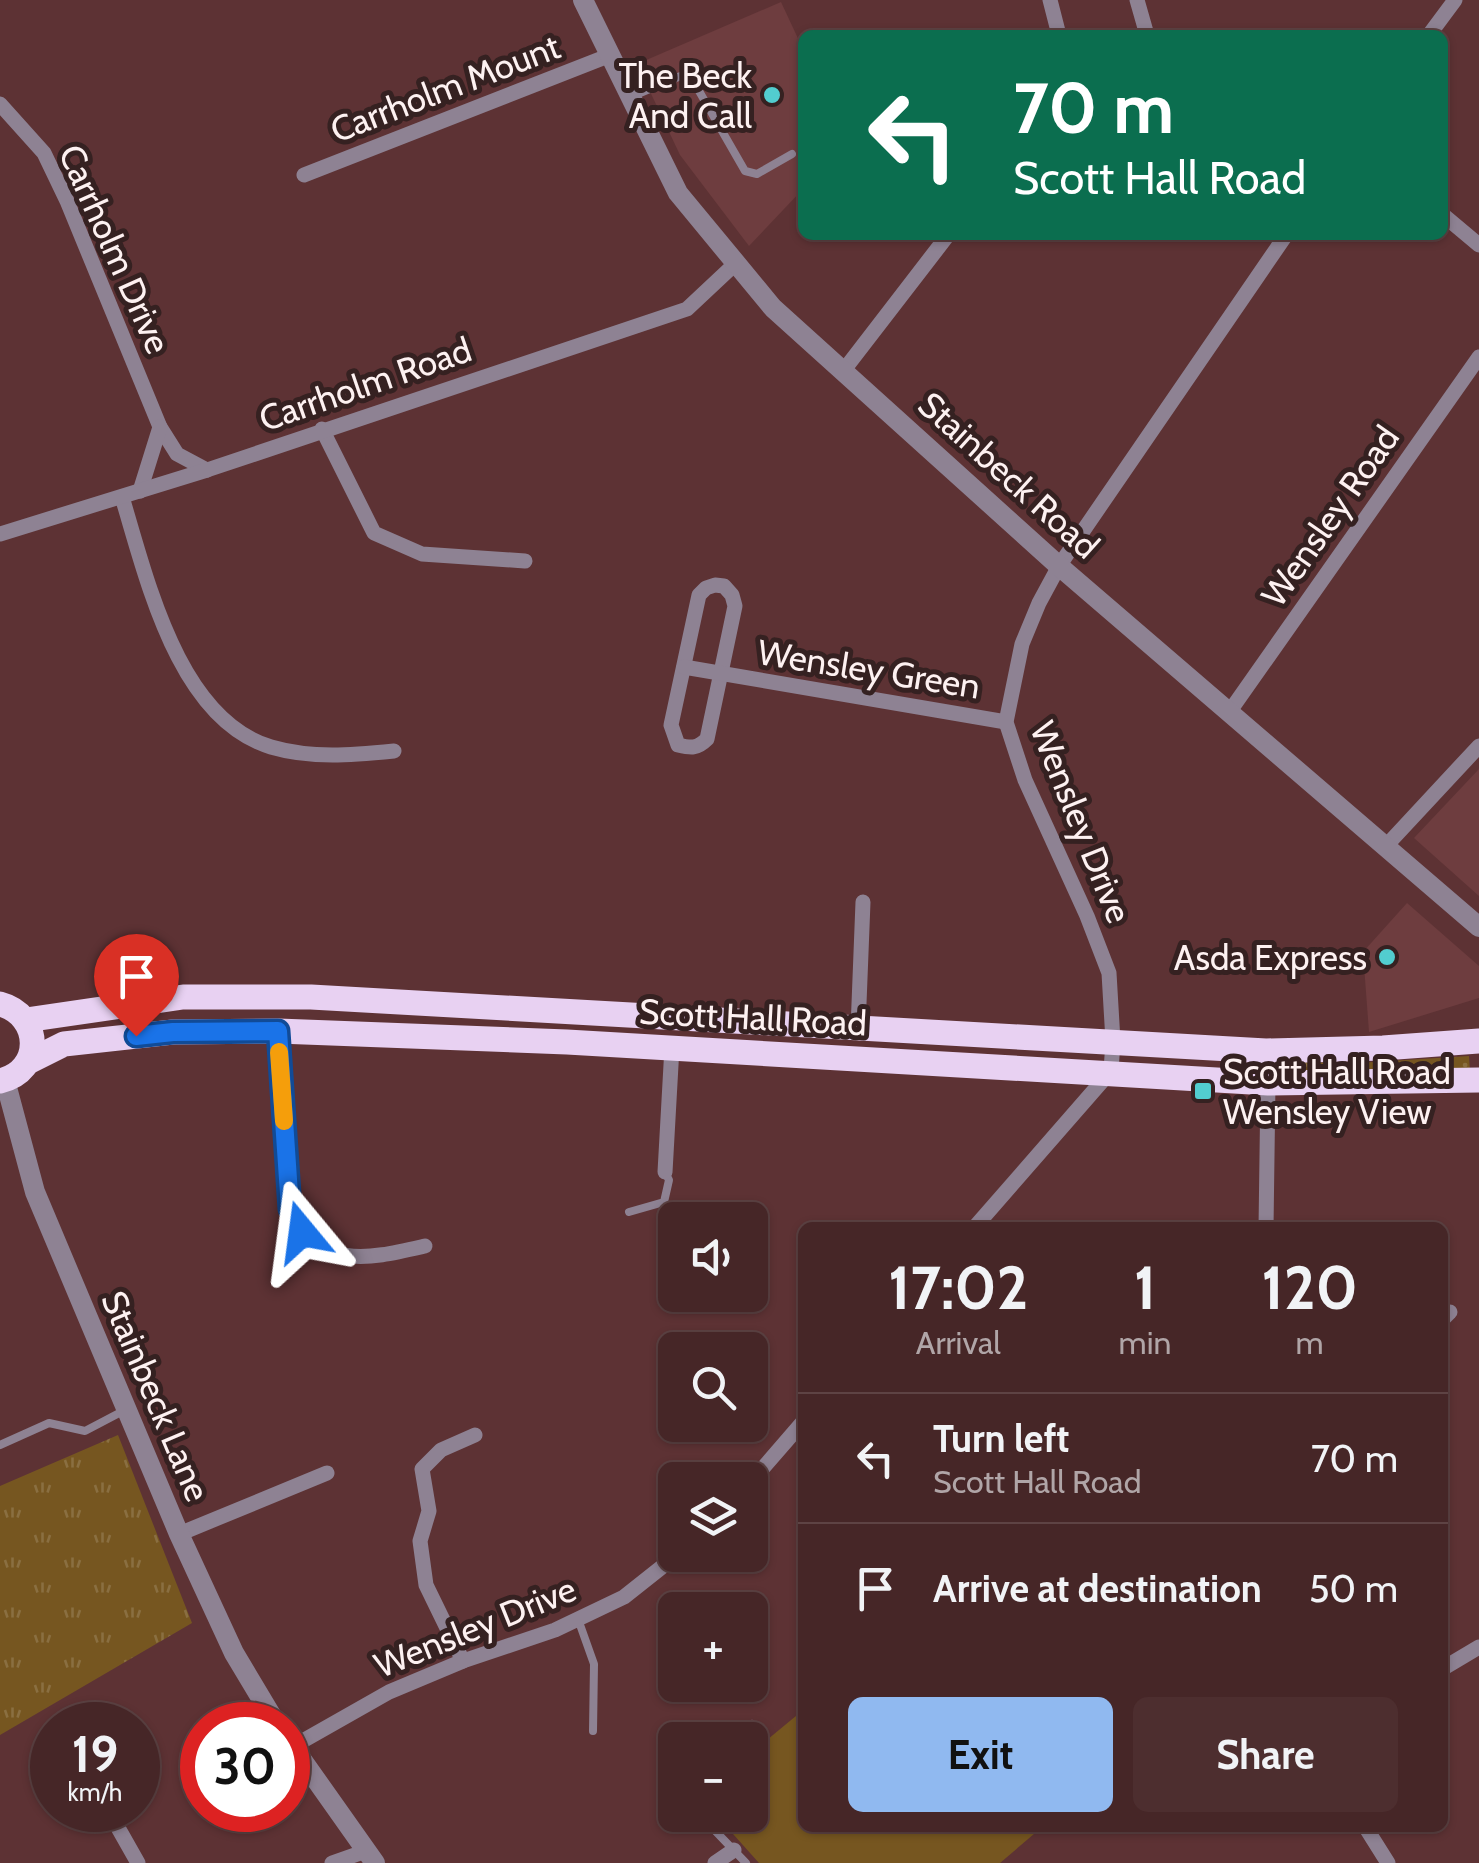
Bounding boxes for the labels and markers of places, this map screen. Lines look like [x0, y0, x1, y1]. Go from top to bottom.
place label: The Beck And Call [618, 54, 753, 137]
marker: The Beck And Call [761, 84, 783, 106]
pin [94, 934, 179, 1037]
place label: Asda Express [1174, 936, 1367, 979]
marker: Asda Express [1376, 946, 1398, 968]
place label: Scott Hall Road Wensley View [1223, 1050, 1451, 1133]
marker: Scott Hall Road Wensley View [1192, 1080, 1214, 1102]

